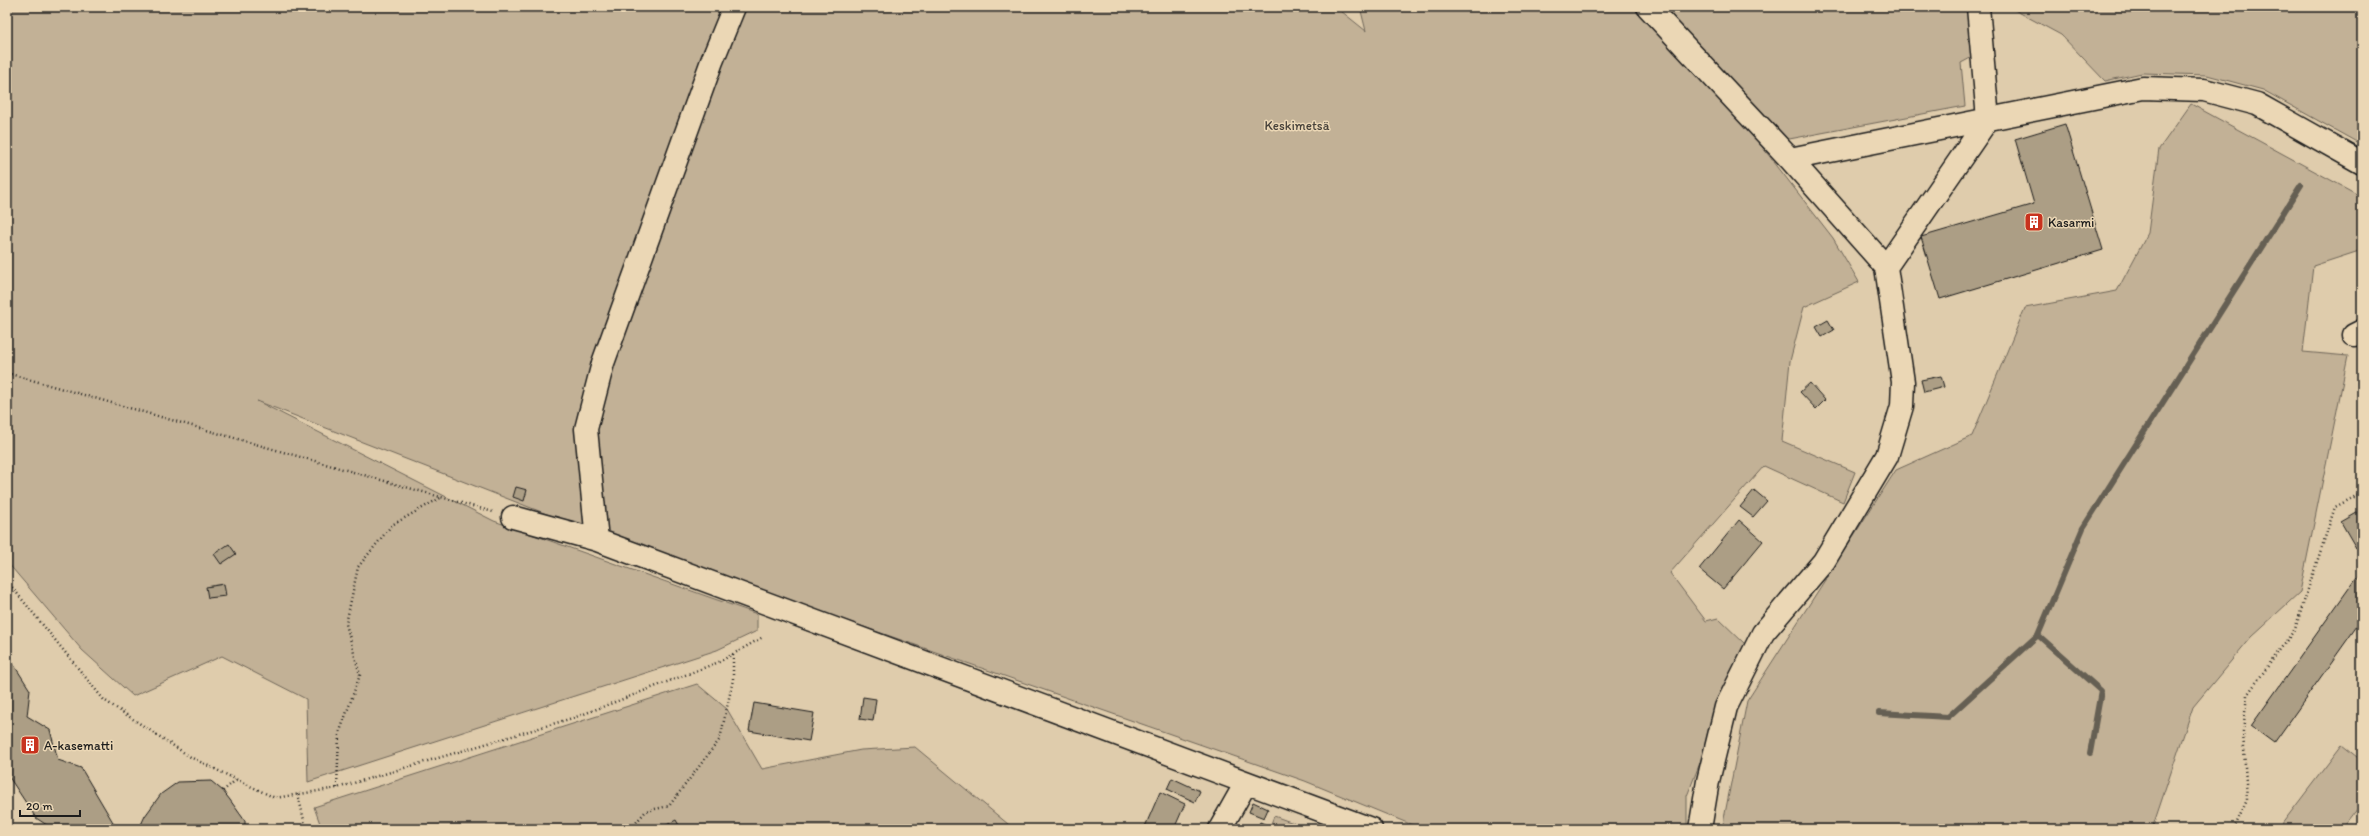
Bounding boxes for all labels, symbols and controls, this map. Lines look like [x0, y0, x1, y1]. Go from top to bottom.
park label: Keskimetsä [1265, 118, 1330, 133]
building icon: Kasarmi [2023, 211, 2045, 233]
place label: Kasarmi [2048, 215, 2094, 230]
building icon: A-kasematti [19, 734, 41, 756]
place label: A-kasematti [44, 738, 113, 753]
scale bar [20, 792, 80, 818]
text: 20 m [26, 799, 53, 813]

